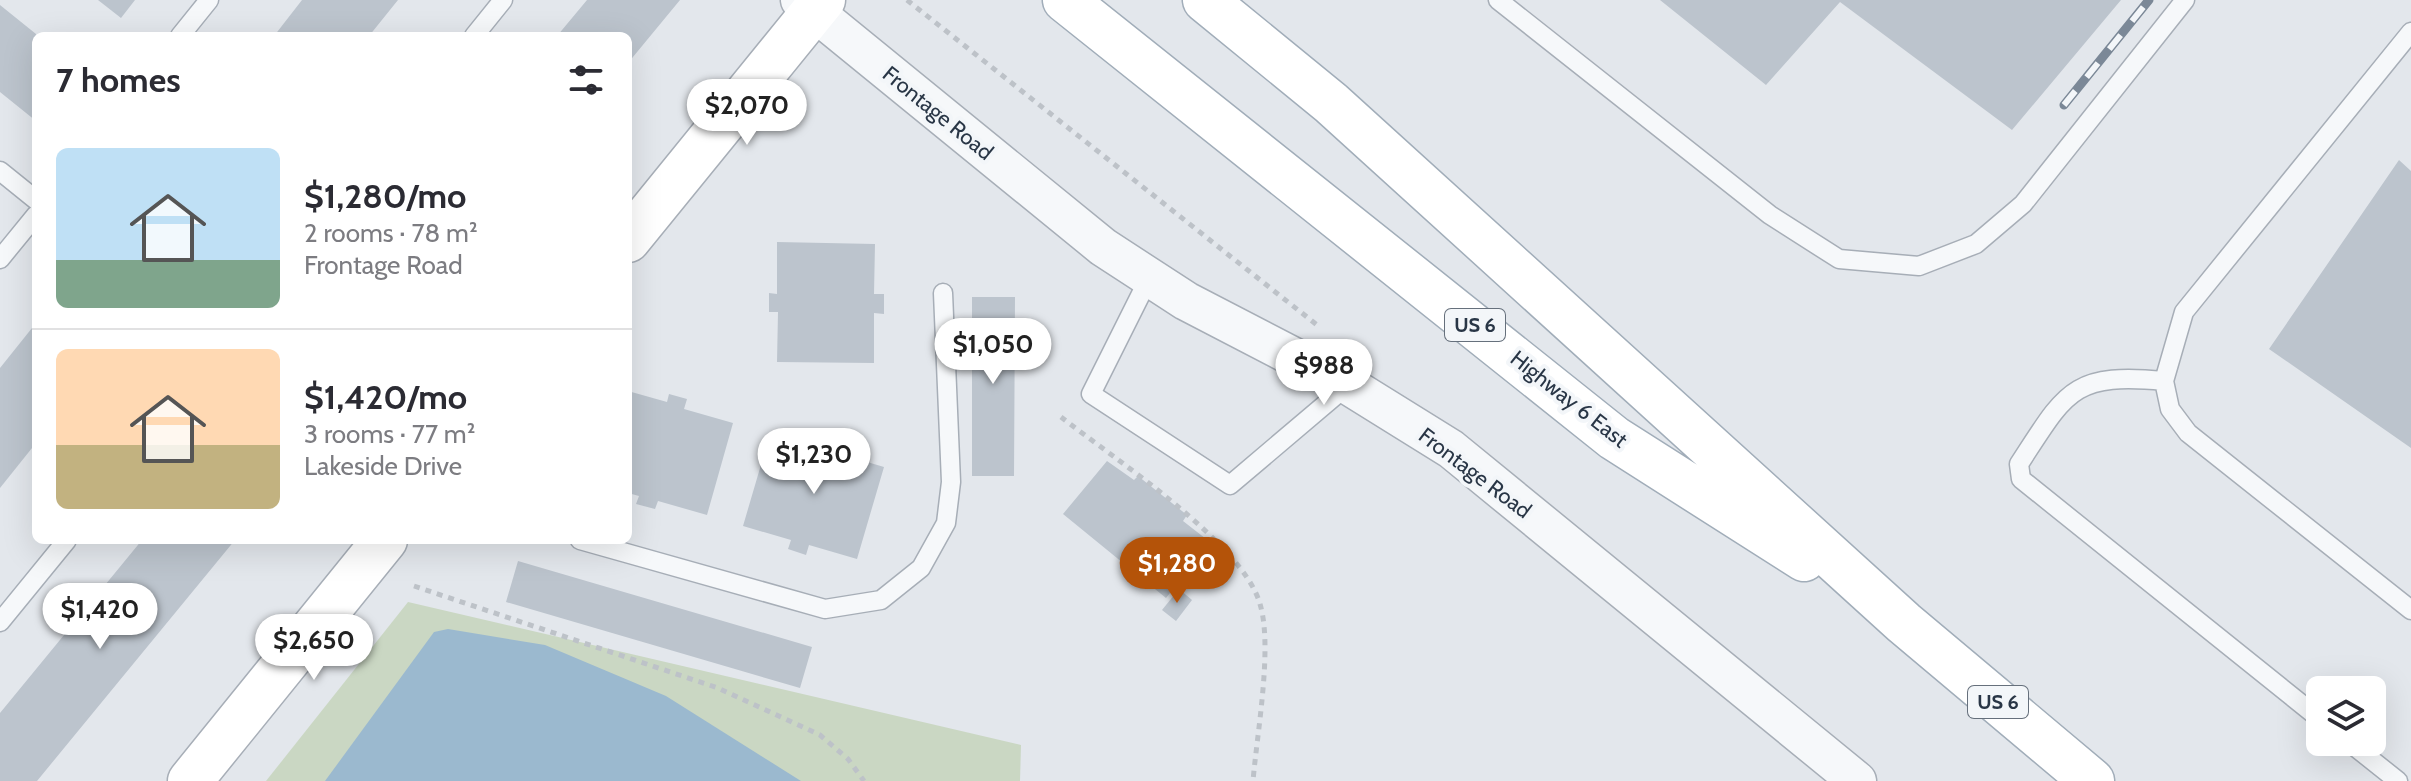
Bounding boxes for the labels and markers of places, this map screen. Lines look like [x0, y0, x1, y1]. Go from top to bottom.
pin: $2,070 [682, 79, 812, 147]
pin: $1,050 [928, 318, 1058, 386]
pin: $988 [1277, 339, 1371, 407]
pin: $1,230 [749, 428, 879, 496]
pin: $1,280 [1112, 537, 1242, 605]
pin: $1,420 [35, 583, 165, 651]
pin: $2,650 [249, 614, 379, 682]

